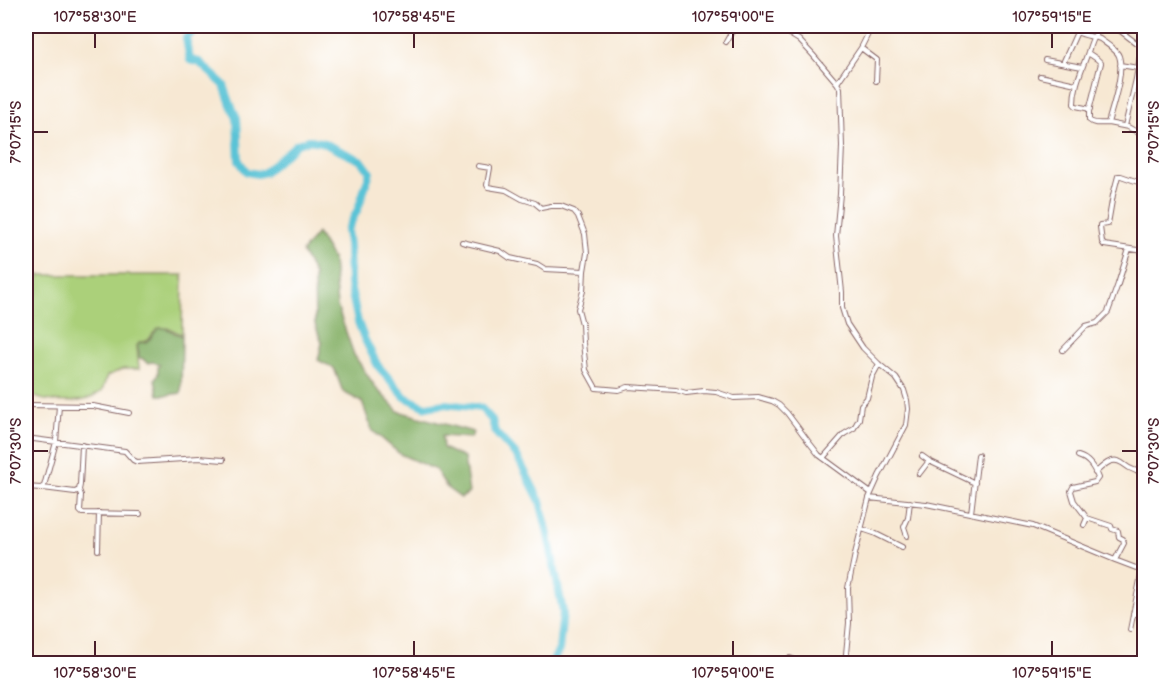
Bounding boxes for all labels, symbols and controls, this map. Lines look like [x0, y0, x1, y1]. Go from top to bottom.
text: 107°58'30"E [53, 8, 137, 27]
text: 107°58'45"E [373, 8, 456, 27]
text: 107°59'00"E [692, 8, 774, 27]
text: 107°59'15"E [1012, 8, 1092, 27]
text: 7°07'15"S [7, 101, 26, 163]
text: 7°07'15"S [1145, 101, 1164, 163]
text: 7°07'30"S [7, 418, 26, 484]
text: 7°07'30"S [1145, 418, 1164, 484]
text: 107°58'30"E [53, 664, 137, 683]
text: 107°58'45"E [373, 664, 456, 683]
text: 107°59'00"E [692, 664, 774, 683]
text: 107°59'15"E [1012, 664, 1092, 683]

